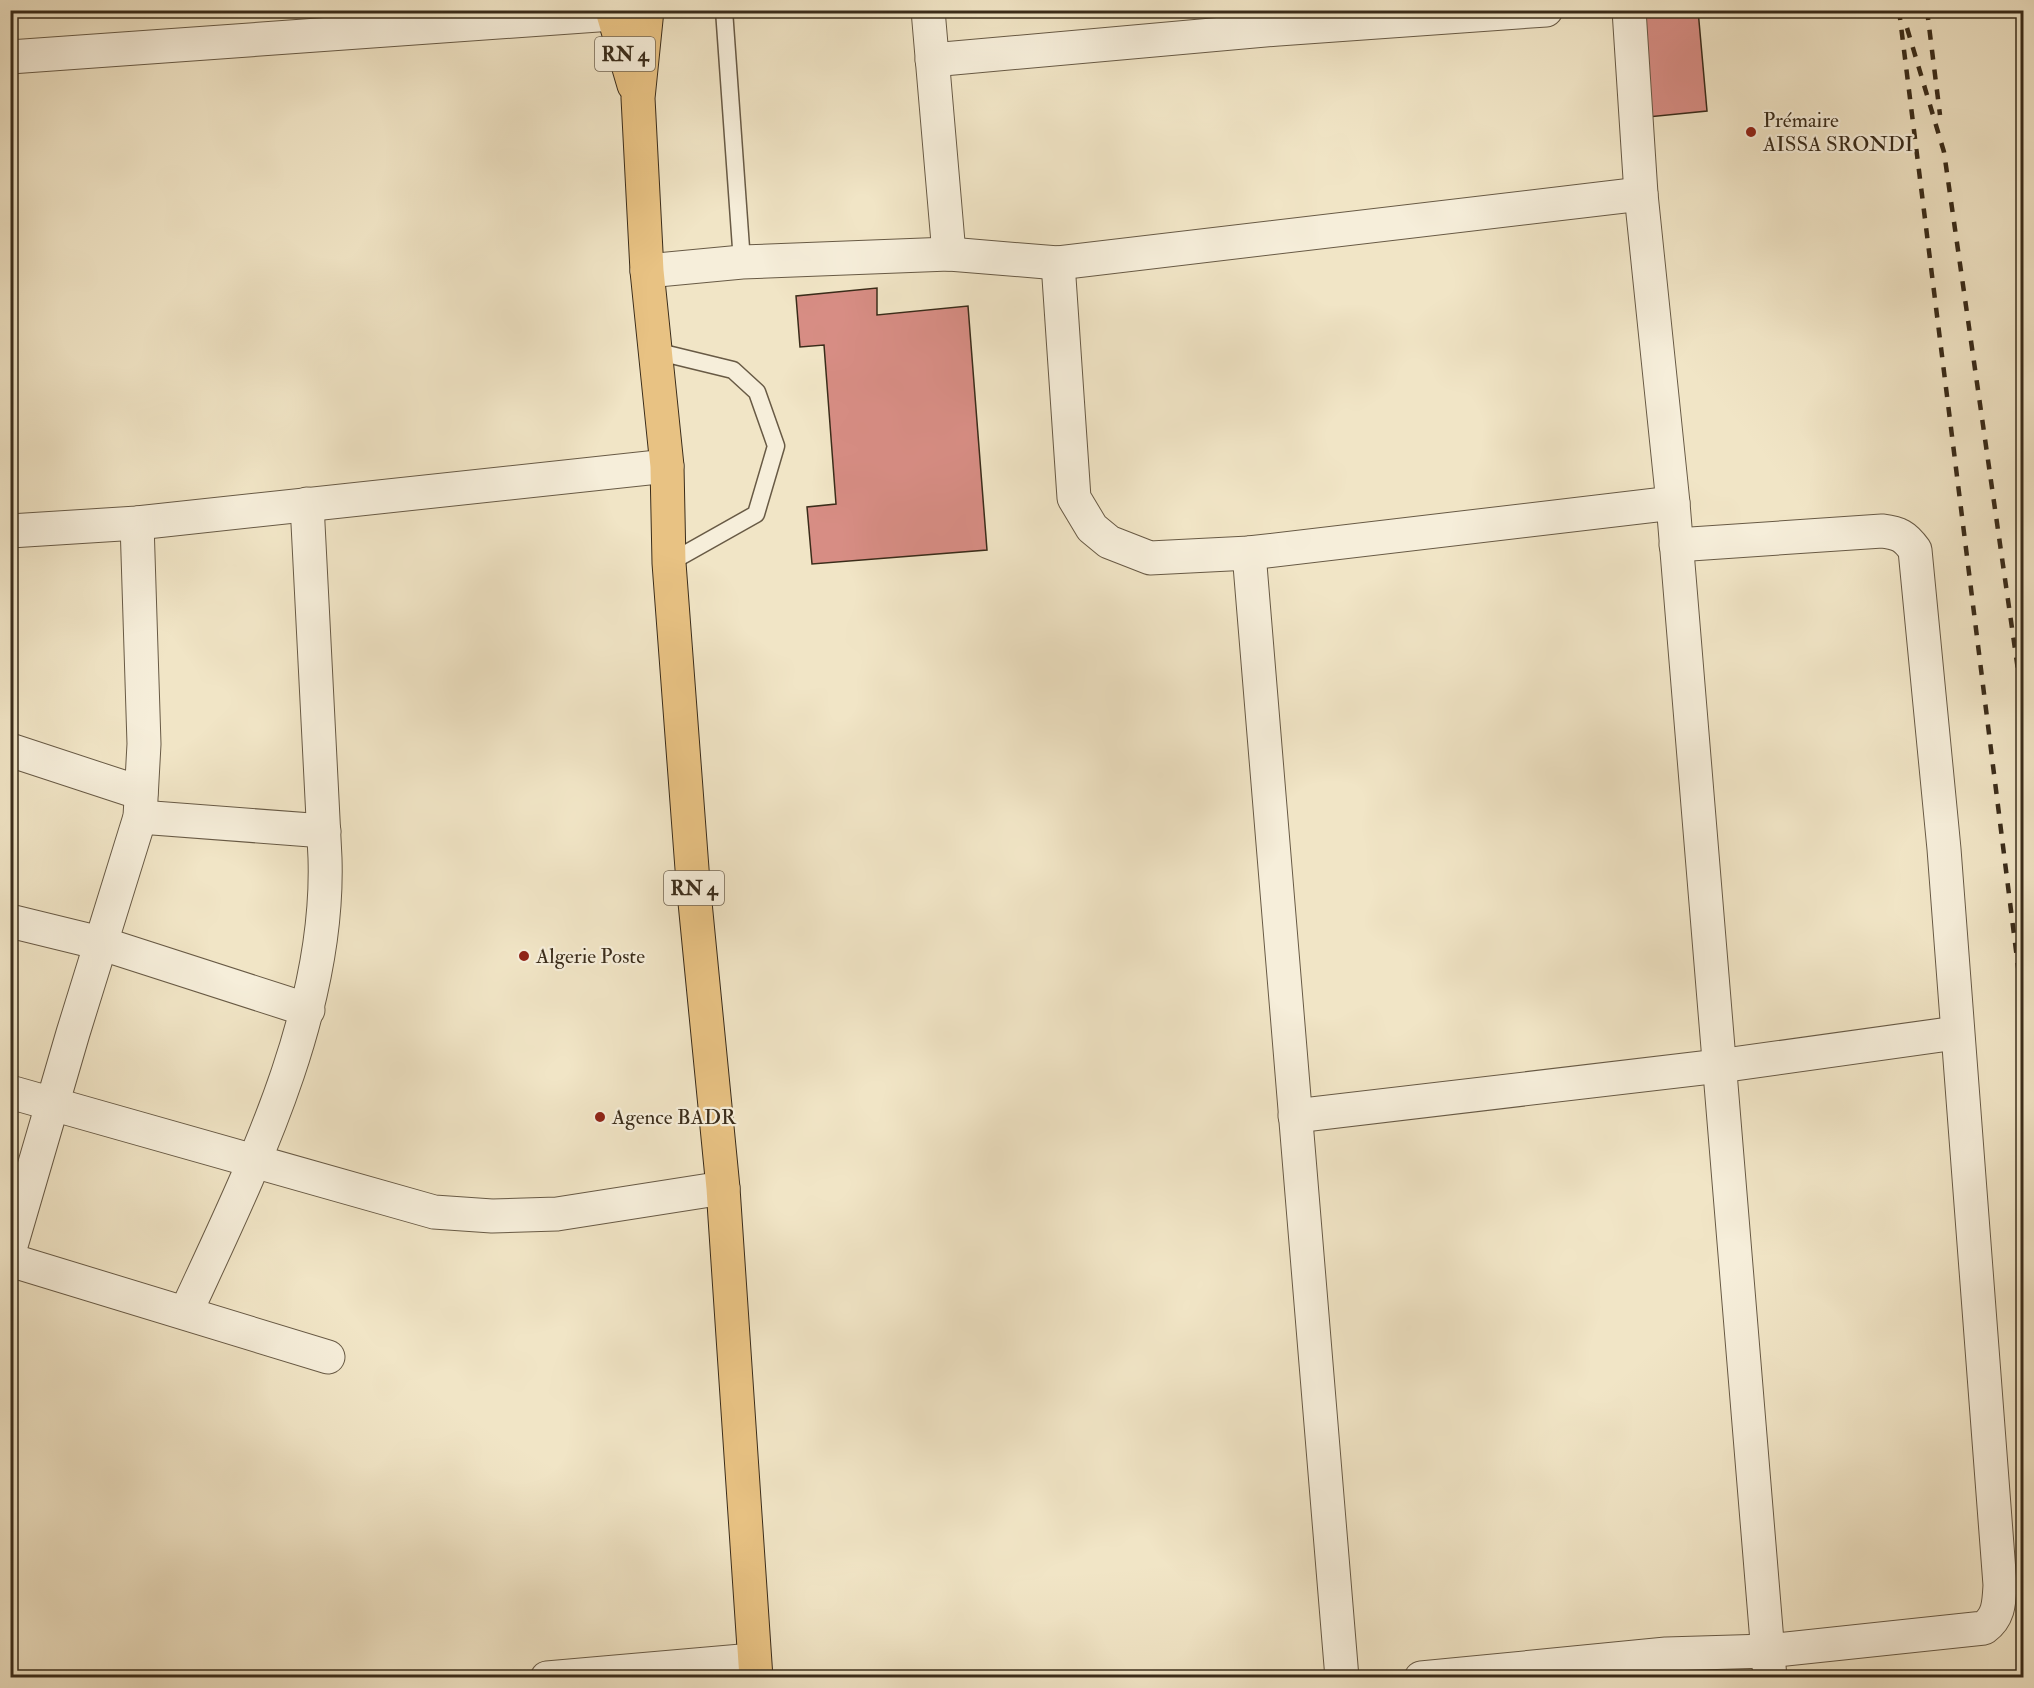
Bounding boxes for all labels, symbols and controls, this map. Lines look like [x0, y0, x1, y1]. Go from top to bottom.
road number: RN 4 [595, 37, 655, 71]
place label: Prémaire AISSA SRONDI [1762, 107, 1913, 158]
marker: Prémaire AISSA SRONDI [1744, 125, 1758, 139]
road number: RN 4 [664, 871, 724, 905]
place label: Algerie Poste [535, 943, 645, 970]
marker: Algerie Poste [517, 949, 531, 963]
place label: Agence BADR [611, 1104, 737, 1131]
marker: Agence BADR [593, 1110, 607, 1124]

